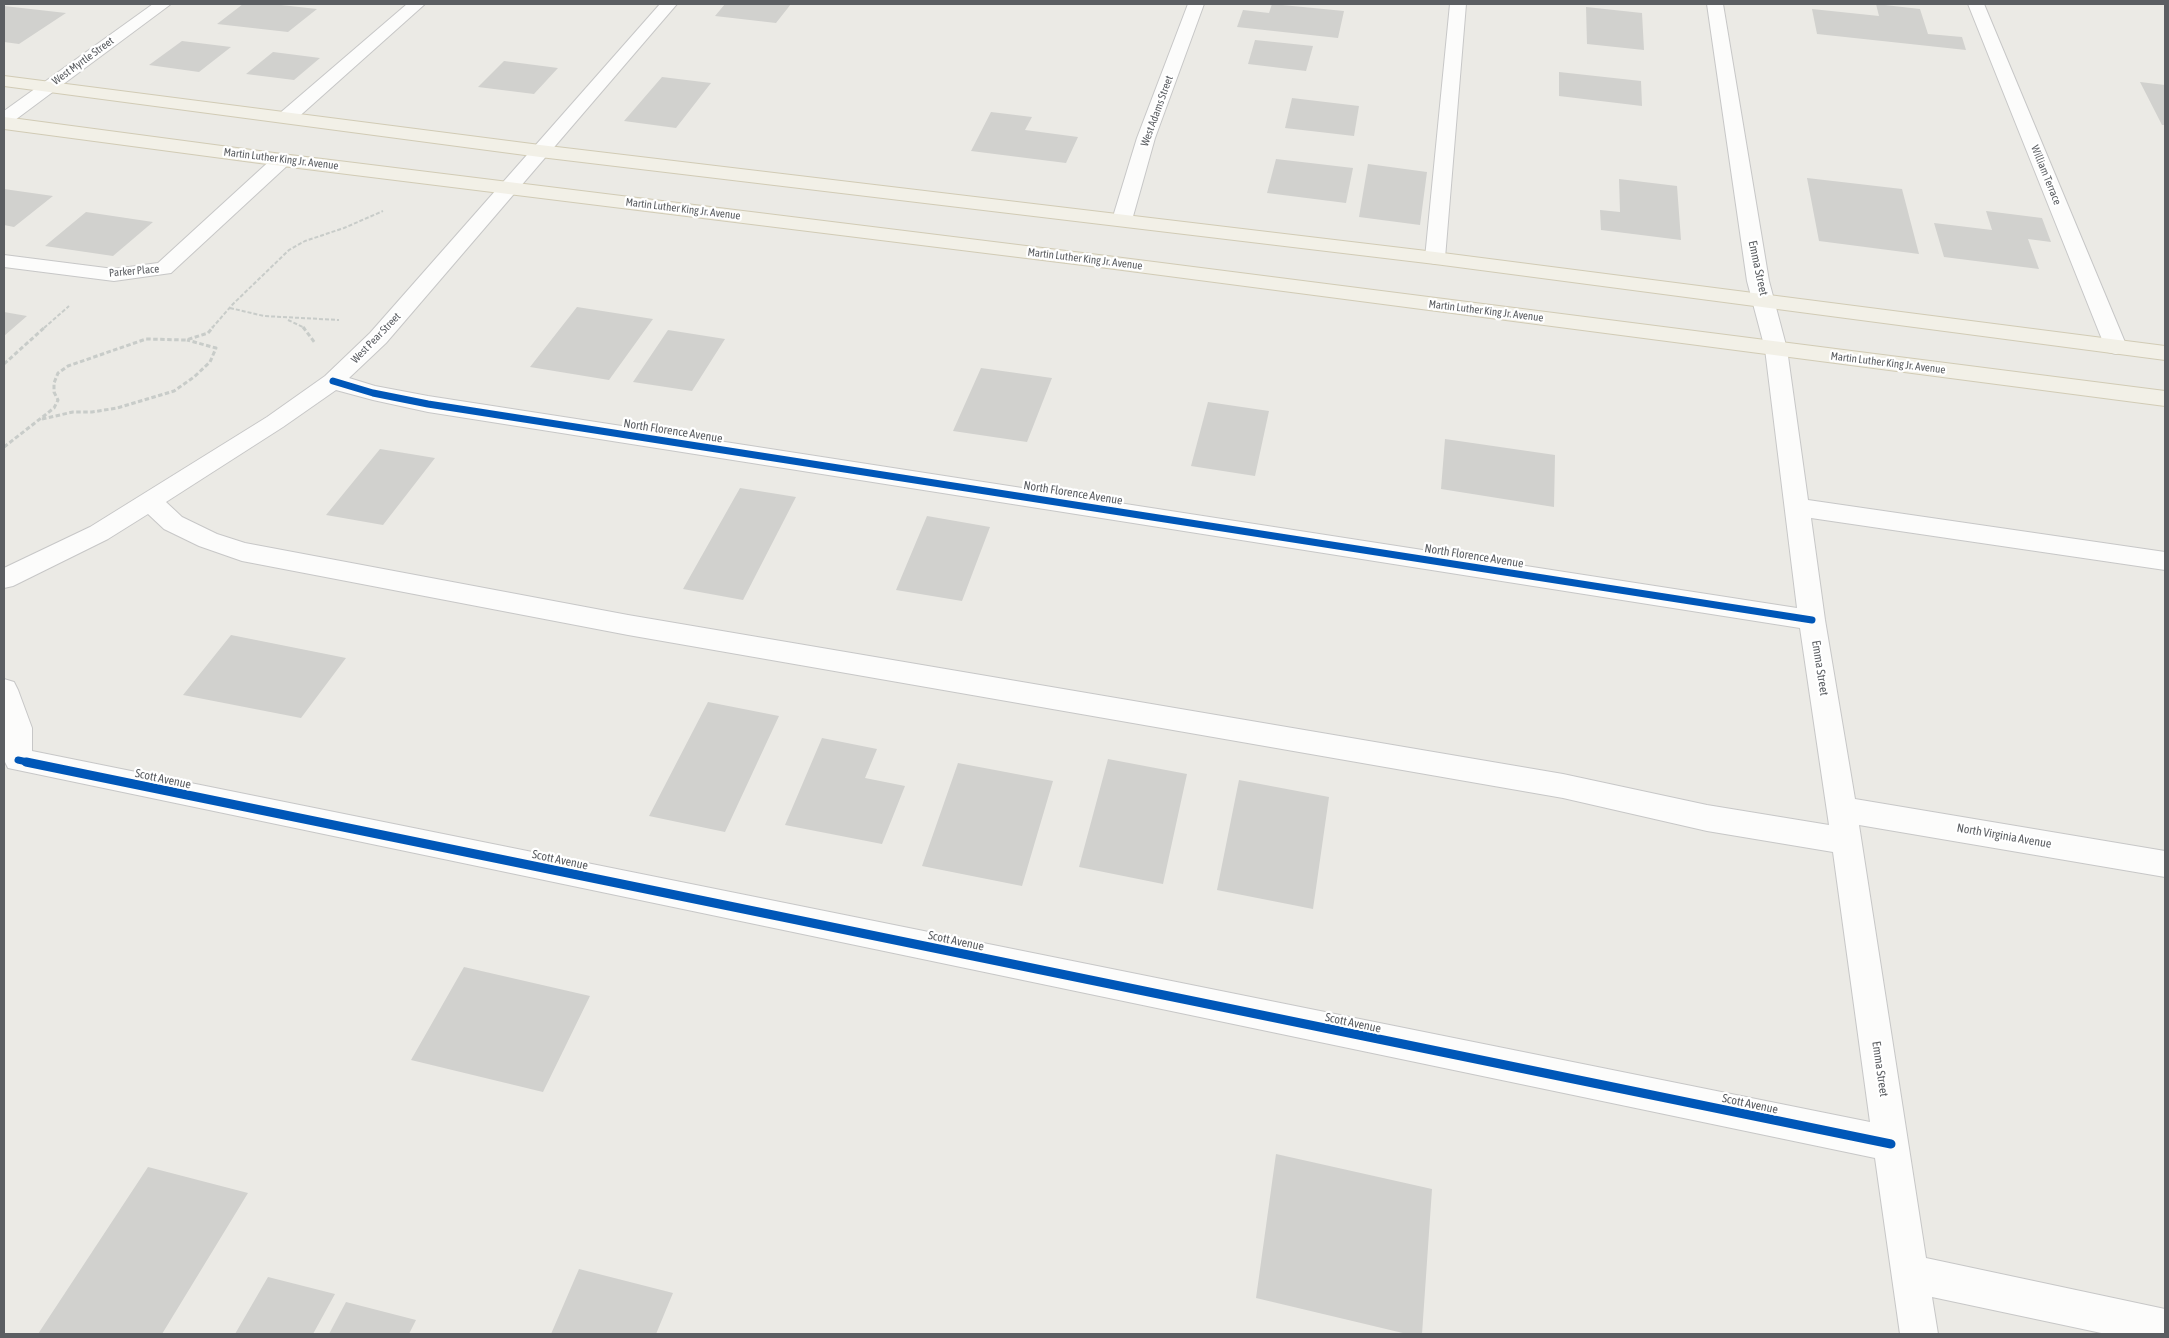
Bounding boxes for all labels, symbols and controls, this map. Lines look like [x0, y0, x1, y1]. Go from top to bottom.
street label: West Myrtle Street [50, 34, 116, 88]
street label: West Adams Street [1138, 74, 1176, 148]
street label: William Terrace [2028, 143, 2064, 207]
street label: Martin Luther King Jr. Avenue [223, 145, 339, 173]
street label: Martin Luther King Jr. Avenue [625, 195, 741, 223]
street label: Emma Street [1745, 239, 1771, 297]
street label: Martin Luther King Jr. Avenue [1027, 245, 1143, 273]
street label: Parker Place [108, 262, 160, 280]
street label: Martin Luther King Jr. Avenue [1428, 297, 1544, 325]
street label: West Pear Street [349, 310, 403, 366]
street label: Martin Luther King Jr. Avenue [1830, 349, 1946, 377]
street label: North Florence Avenue [622, 416, 724, 446]
street label: North Florence Avenue [1022, 478, 1124, 508]
street label: North Florence Avenue [1423, 541, 1525, 571]
street label: Emma Street [1809, 639, 1831, 697]
street label: Scott Avenue [134, 766, 192, 792]
street label: North Virginia Avenue [1956, 821, 2052, 851]
street label: Scott Avenue [531, 847, 589, 873]
street label: Scott Avenue [927, 928, 985, 954]
street label: Scott Avenue [1324, 1010, 1382, 1036]
street label: Emma Street [1869, 1040, 1891, 1098]
street label: Scott Avenue [1721, 1091, 1779, 1117]

